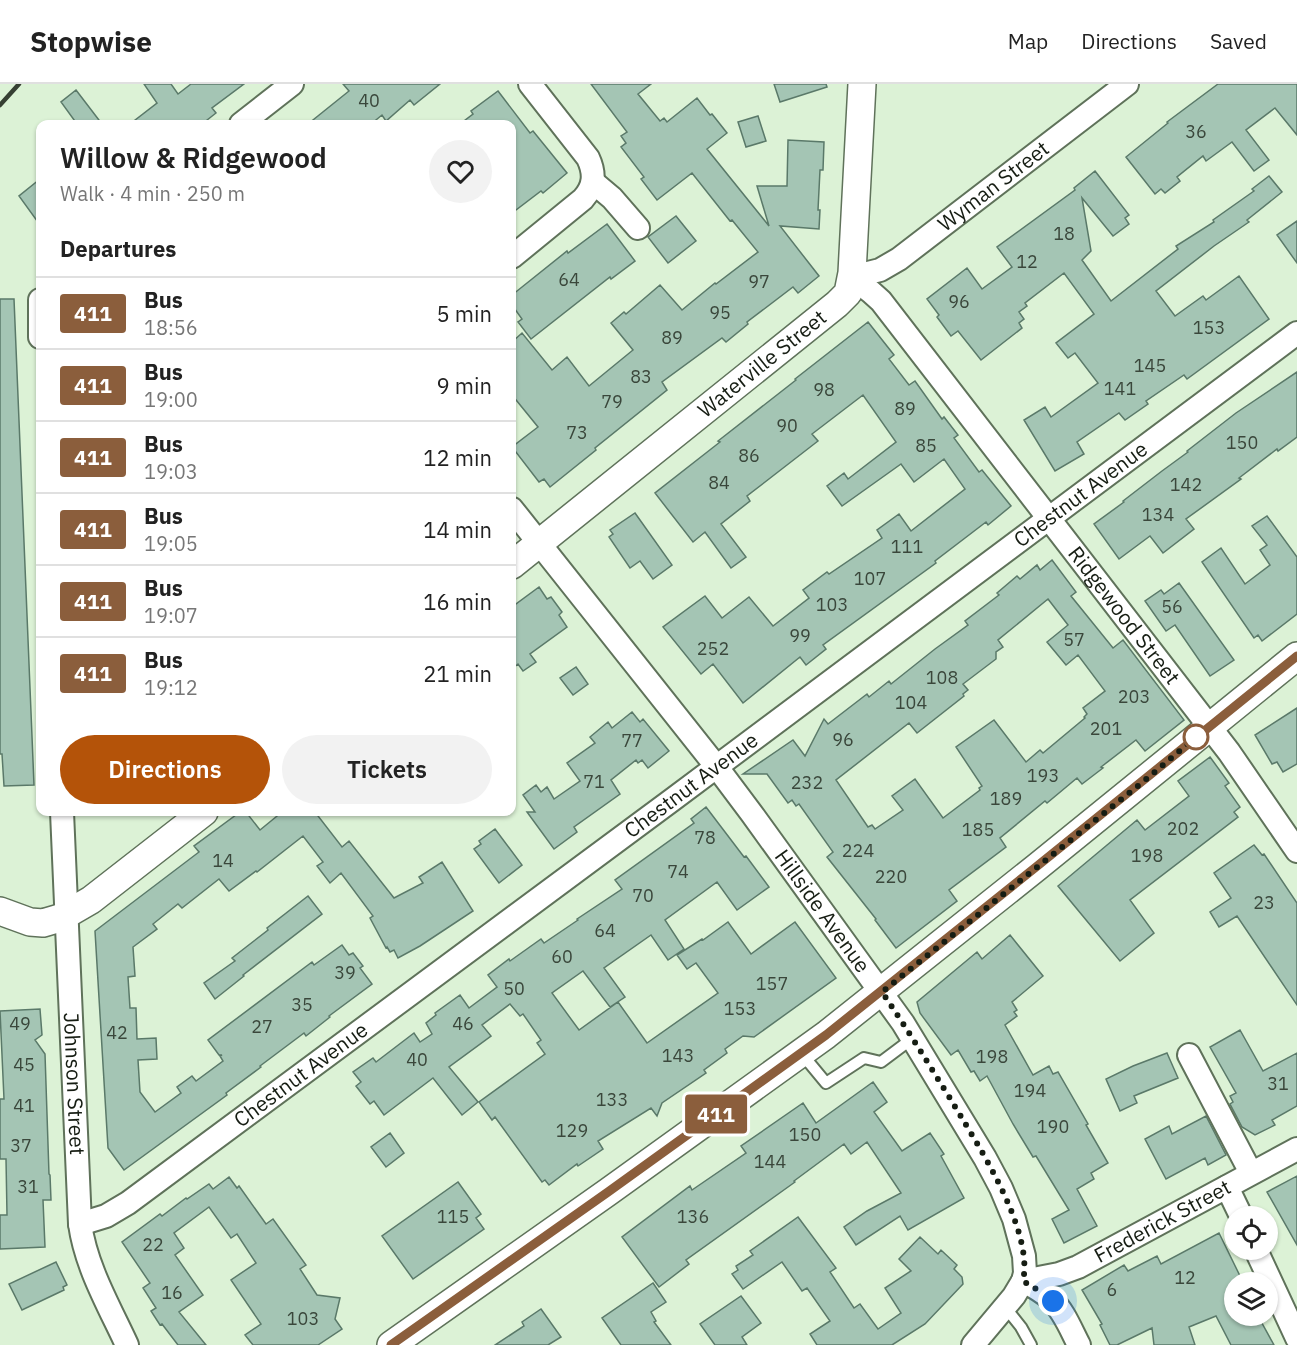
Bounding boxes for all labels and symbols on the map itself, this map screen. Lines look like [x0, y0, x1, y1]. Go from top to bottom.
house number: 40 [358, 89, 380, 112]
house number: 36 [1185, 120, 1207, 143]
street label: Wyman Street [932, 134, 1054, 237]
house number: 18 [1053, 222, 1075, 245]
house number: 12 [1016, 250, 1038, 273]
house number: 64 [558, 268, 580, 291]
house number: 97 [748, 270, 770, 293]
house number: 96 [948, 290, 970, 313]
house number: 95 [709, 301, 731, 324]
street label: Waterville Street [691, 303, 832, 423]
house number: 153 [1193, 316, 1225, 339]
house number: 89 [661, 326, 683, 349]
house number: 145 [1134, 354, 1166, 377]
house number: 83 [630, 365, 652, 388]
house number: 141 [1104, 377, 1136, 400]
house number: 98 [813, 378, 835, 401]
house number: 79 [601, 390, 623, 413]
house number: 89 [894, 397, 916, 420]
house number: 90 [776, 414, 798, 437]
house number: 73 [566, 421, 588, 444]
house number: 150 [1226, 431, 1258, 454]
house number: 85 [915, 434, 937, 457]
street label: Chestnut Avenue [1008, 435, 1153, 553]
house number: 86 [738, 444, 760, 467]
house number: 84 [708, 471, 730, 494]
house number: 142 [1170, 473, 1202, 496]
house number: 134 [1142, 503, 1174, 526]
house number: 111 [891, 535, 923, 558]
street label: Ridgewood Street [1062, 540, 1187, 690]
house number: 107 [854, 567, 886, 590]
house number: 103 [816, 593, 848, 616]
house number: 56 [1161, 595, 1183, 618]
house number: 99 [789, 624, 811, 647]
house number: 57 [1063, 628, 1085, 651]
house number: 252 [697, 637, 729, 660]
house number: 108 [926, 666, 958, 689]
house number: 203 [1118, 685, 1150, 708]
house number: 104 [895, 691, 927, 714]
house number: 201 [1090, 717, 1122, 740]
unlabelled marker [1183, 724, 1209, 750]
street label: Chestnut Avenue [618, 725, 763, 844]
house number: 96 [832, 728, 854, 751]
house number: 77 [621, 729, 643, 752]
house number: 193 [1027, 764, 1059, 787]
house number: 71 [583, 770, 605, 793]
house number: 232 [791, 771, 823, 794]
house number: 189 [990, 787, 1022, 810]
house number: 202 [1167, 817, 1199, 840]
house number: 185 [962, 818, 994, 841]
house number: 78 [694, 826, 716, 849]
house number: 224 [842, 839, 874, 862]
street label: Hillside Avenue [769, 843, 877, 978]
house number: 198 [1131, 844, 1163, 867]
house number: 14 [212, 849, 234, 872]
house number: 74 [667, 860, 689, 883]
house number: 220 [875, 865, 907, 888]
house number: 70 [632, 884, 654, 907]
house number: 23 [1253, 891, 1275, 914]
house number: 64 [594, 919, 616, 942]
house number: 60 [551, 945, 573, 968]
house number: 39 [334, 961, 356, 984]
house number: 157 [756, 972, 788, 995]
house number: 50 [503, 977, 525, 1000]
house number: 35 [291, 993, 313, 1016]
house number: 153 [724, 997, 756, 1020]
house number: 49 [9, 1012, 31, 1035]
street label: Johnson Street [58, 1012, 92, 1156]
house number: 46 [452, 1012, 474, 1035]
street label: Chestnut Avenue [228, 1015, 373, 1133]
house number: 27 [251, 1015, 273, 1038]
house number: 42 [106, 1021, 128, 1044]
house number: 143 [662, 1044, 694, 1067]
house number: 198 [976, 1045, 1008, 1068]
house number: 40 [406, 1048, 428, 1071]
house number: 45 [13, 1053, 35, 1076]
house number: 31 [1267, 1072, 1289, 1095]
house number: 194 [1014, 1079, 1046, 1102]
house number: 133 [596, 1088, 628, 1111]
house number: 41 [13, 1094, 35, 1117]
line badge: 411 [682, 1094, 750, 1134]
house number: 190 [1037, 1115, 1069, 1138]
house number: 129 [556, 1119, 588, 1142]
house number: 150 [789, 1123, 821, 1146]
house number: 37 [10, 1134, 32, 1157]
house number: 144 [754, 1150, 786, 1173]
street label: Frederick Street [1089, 1172, 1235, 1269]
house number: 31 [17, 1175, 39, 1198]
house number: 115 [437, 1205, 469, 1228]
house number: 136 [677, 1205, 709, 1228]
house number: 22 [142, 1233, 164, 1256]
house number: 12 [1174, 1266, 1196, 1289]
house number: 6 [1107, 1278, 1117, 1301]
house number: 16 [161, 1281, 183, 1304]
your location [1038, 1286, 1068, 1316]
house number: 103 [287, 1307, 319, 1330]

